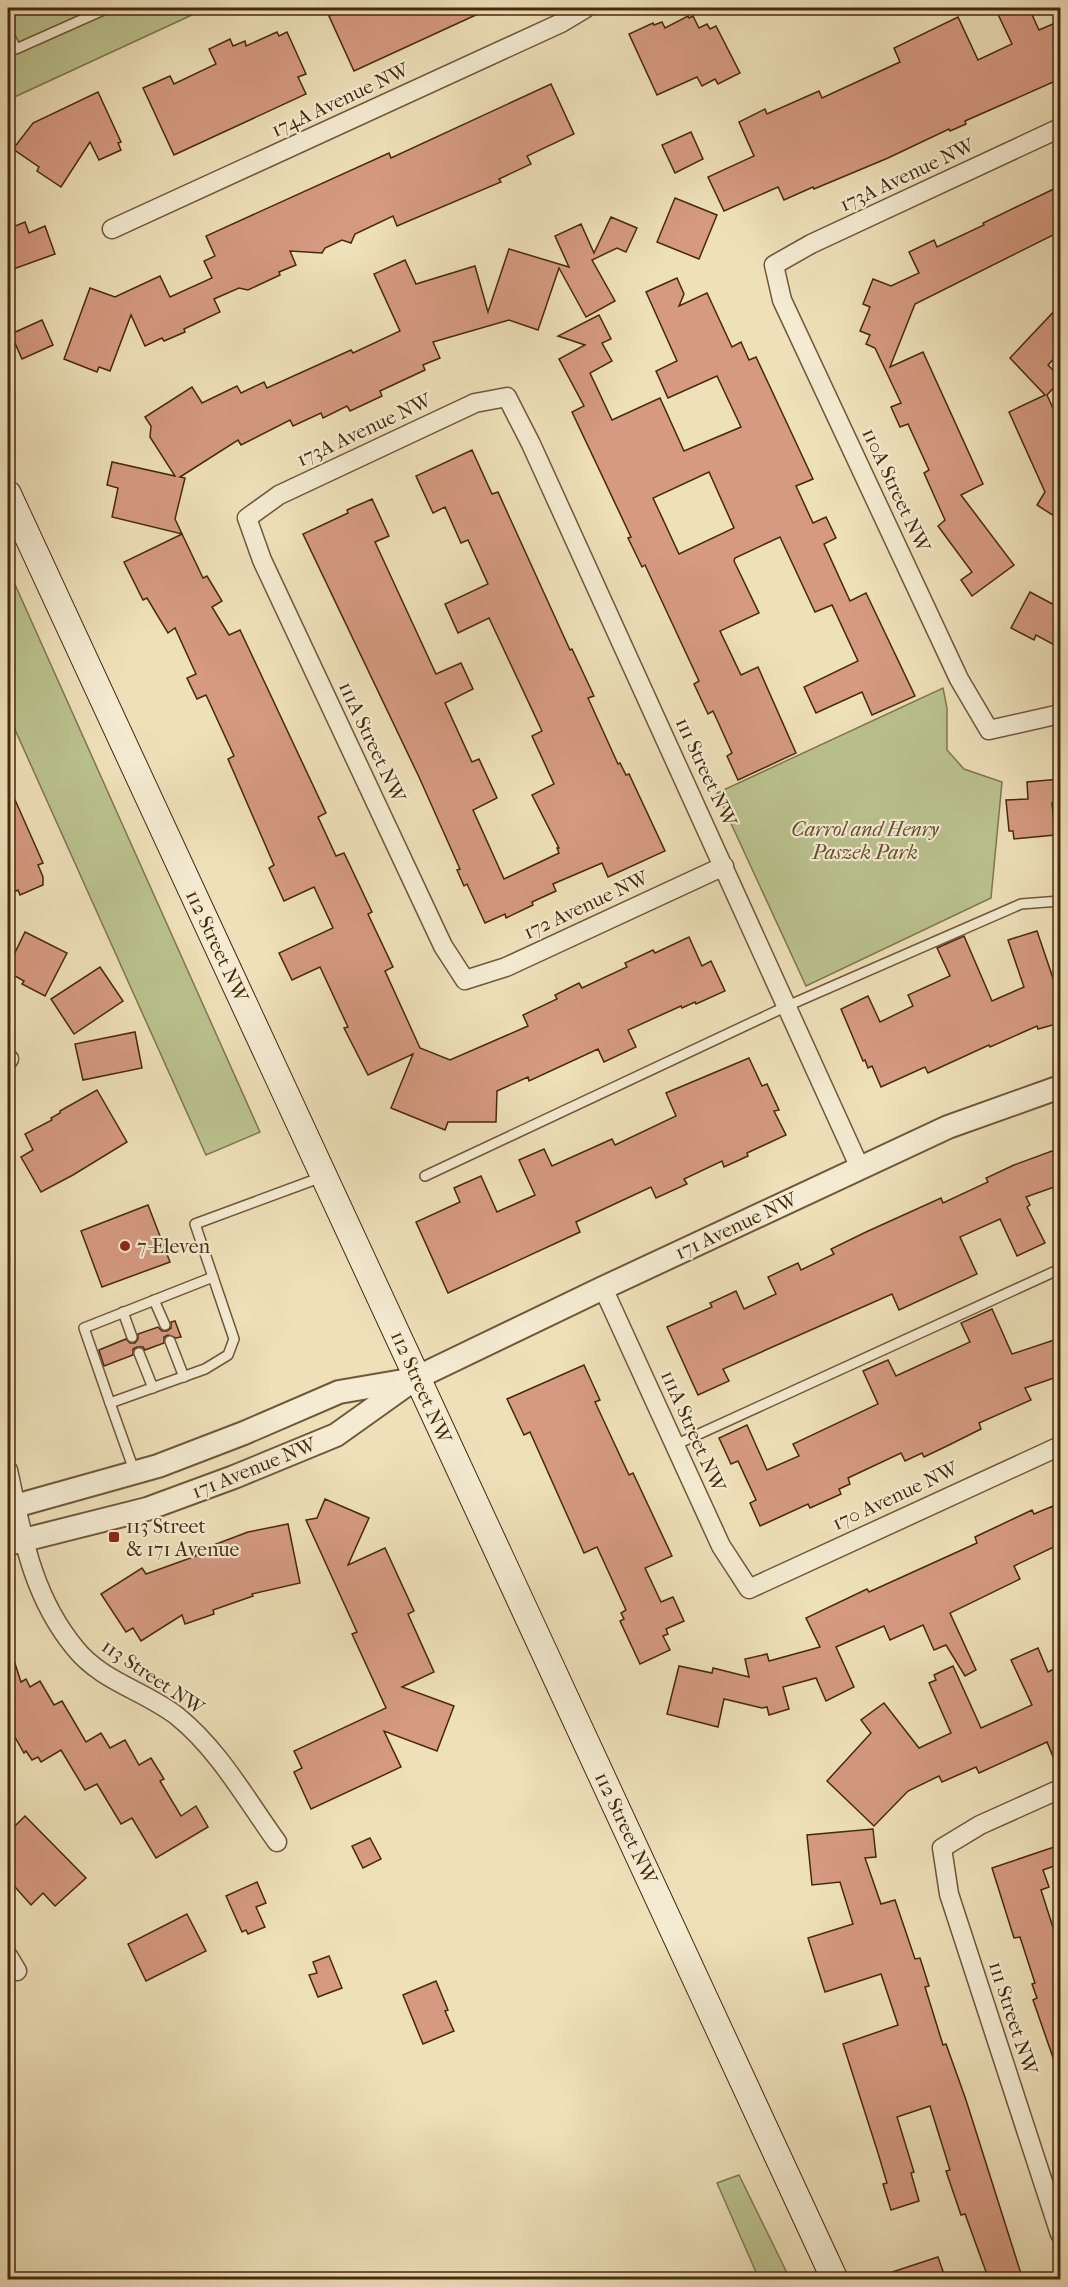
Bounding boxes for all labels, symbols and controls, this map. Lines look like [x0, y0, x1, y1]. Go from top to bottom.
street label: 174A Avenue NW [268, 58, 414, 142]
street label: 173A Avenue NW [836, 133, 979, 216]
street label: 173A Avenue NW [293, 388, 436, 471]
street label: 110A Street NW [857, 424, 935, 557]
street label: 111A Street NW [334, 678, 411, 807]
street label: 111 Street NW [671, 714, 742, 831]
park label: Carrol and Henry Paszek Park [791, 818, 940, 864]
street label: 172 Avenue NW [520, 865, 653, 944]
street label: 112 Street NW [181, 886, 254, 1007]
street label: 171 Avenue NW [671, 1187, 802, 1264]
place label: 7-Eleven [137, 1235, 211, 1258]
marker: 7-Eleven [118, 1239, 132, 1253]
street label: 112 Street NW [386, 1327, 457, 1448]
street label: 111A Street NW [656, 1367, 731, 1497]
street label: 171 Avenue NW [189, 1432, 321, 1503]
street label: 170 Avenue NW [829, 1456, 963, 1535]
place label: 113 Street & 171 Avenue [126, 1515, 240, 1561]
marker: 113 Street & 171 Avenue [107, 1530, 121, 1544]
street label: 113 Street NW [97, 1634, 210, 1720]
street label: 112 Street NW [590, 1768, 663, 1889]
street label: 111 Street NW [984, 1959, 1043, 2079]

